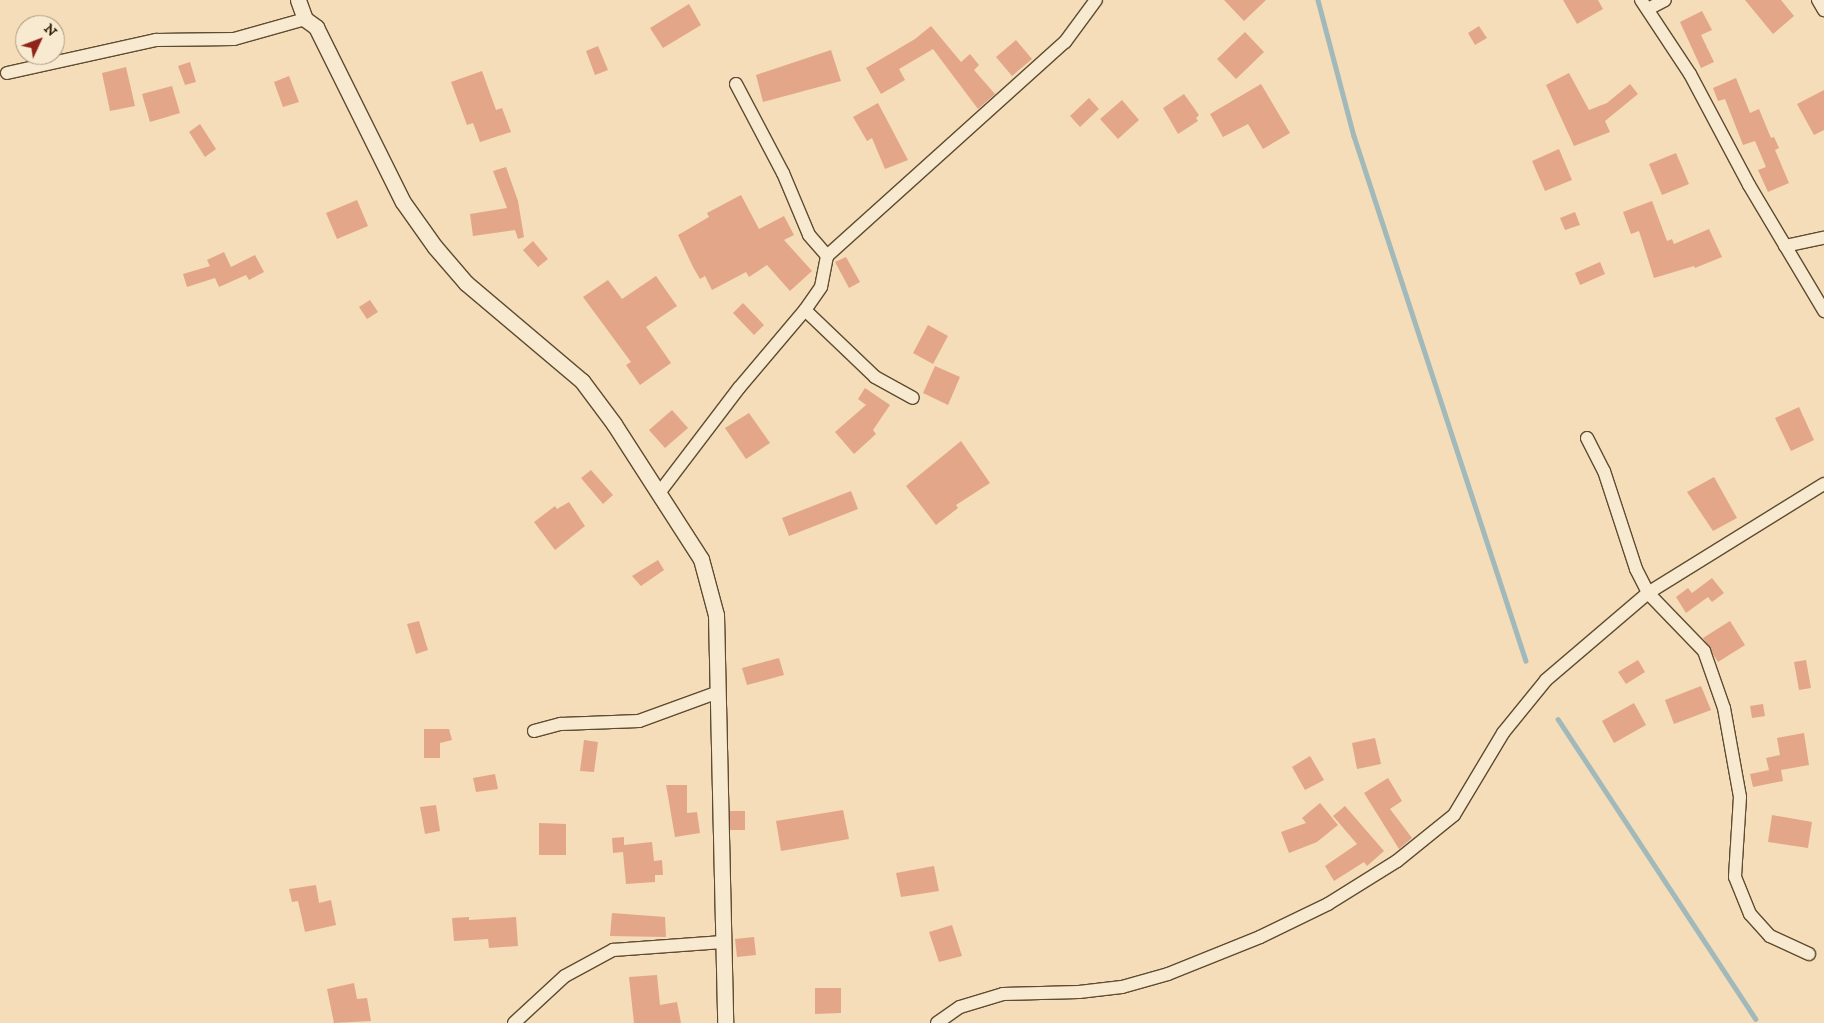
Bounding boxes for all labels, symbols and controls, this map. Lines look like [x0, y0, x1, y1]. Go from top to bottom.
north arrow [15, 15, 65, 65]
text: N [40, 20, 61, 41]

